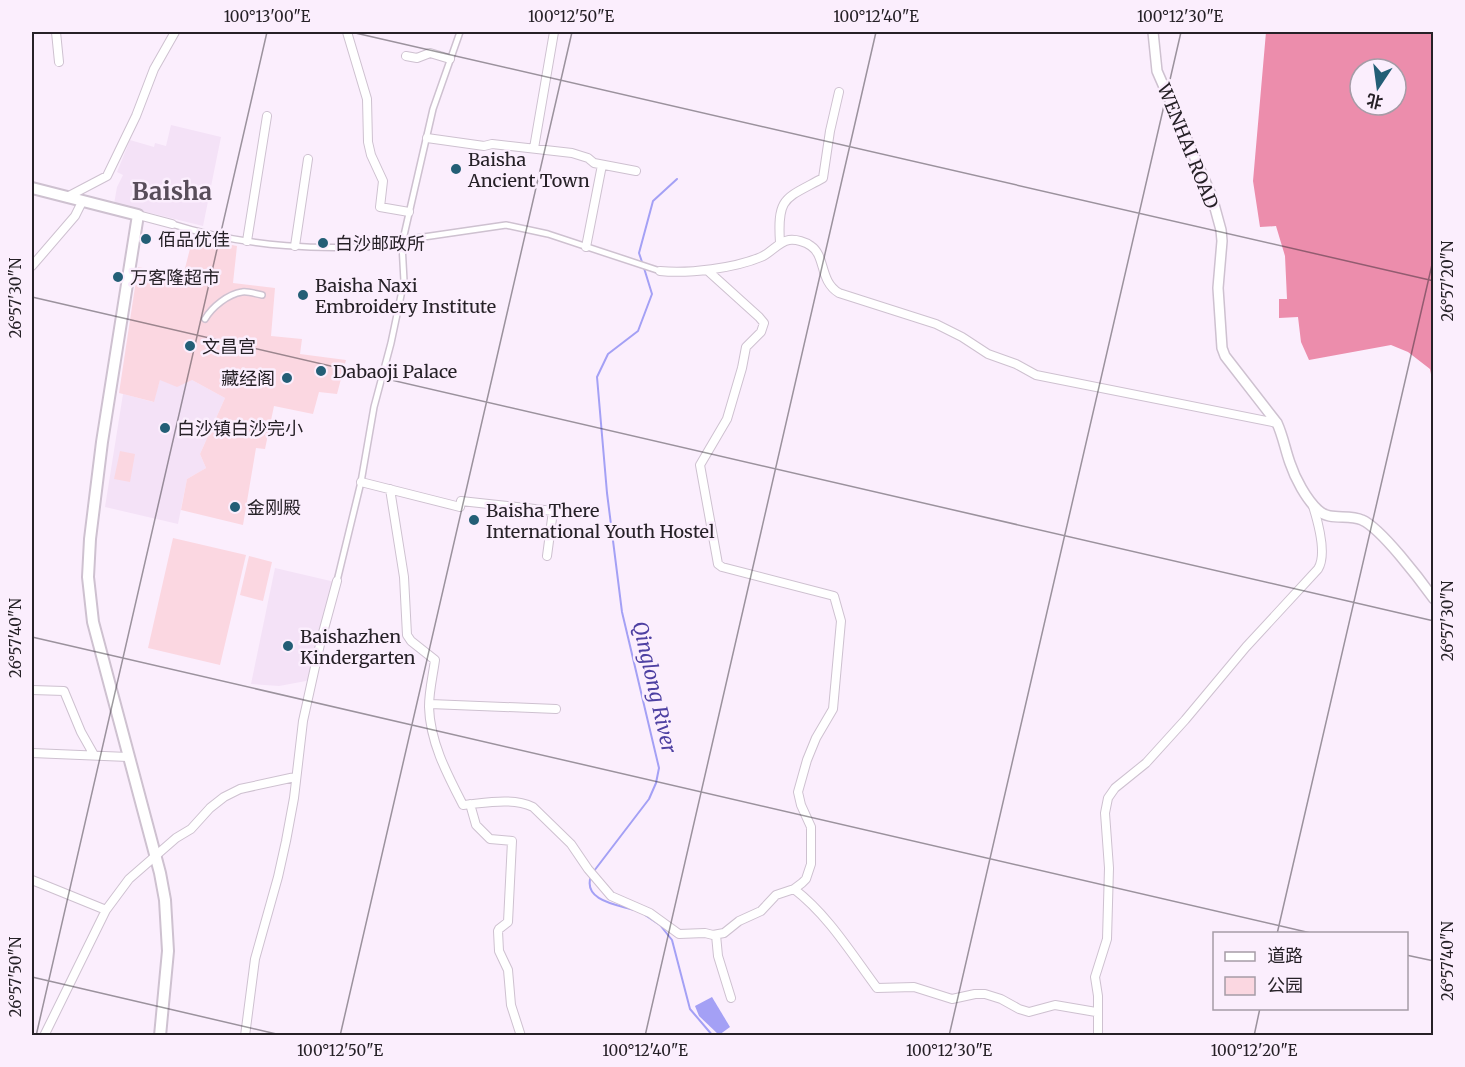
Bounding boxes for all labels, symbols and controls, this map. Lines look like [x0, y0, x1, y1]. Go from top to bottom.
text: 100°13'00"E [224, 7, 311, 26]
text: 100°12'50"E [528, 7, 614, 26]
text: 100°12'40"E [833, 7, 919, 26]
text: 100°12'30"E [1137, 7, 1224, 26]
north arrow [1348, 57, 1408, 117]
street label: WENHAI ROAD [1152, 79, 1224, 212]
text: 北 [1365, 90, 1385, 113]
place label: Baisha Ancient Town [467, 148, 590, 192]
marker: Baisha Ancient Town [449, 162, 463, 176]
district label: Baisha [132, 176, 212, 207]
place label: 佰品优佳 [158, 228, 230, 251]
marker: 佰品优佳 [139, 232, 153, 246]
place label: 白沙邮政所 [335, 232, 425, 255]
marker: 白沙邮政所 [316, 236, 330, 250]
text: 26°57'20"N [1438, 240, 1457, 321]
text: 26°57'30"N [6, 257, 25, 338]
place label: 万客隆超市 [130, 266, 220, 289]
marker: 万客隆超市 [111, 270, 125, 284]
place label: Baisha Naxi Embroidery Institute [315, 274, 496, 318]
marker: Baisha Naxi Embroidery Institute [296, 288, 310, 302]
place label: 文昌宫 [202, 335, 256, 358]
marker: 文昌宫 [183, 339, 197, 353]
place label: Dabaoji Palace [333, 360, 457, 383]
marker: Dabaoji Palace [314, 364, 328, 378]
place label: 藏经阁 [221, 367, 275, 390]
marker: 藏经阁 [280, 371, 294, 385]
place label: 白沙镇白沙完小 [177, 417, 303, 440]
marker: 白沙镇白沙完小 [158, 421, 172, 435]
place label: 金刚殿 [247, 496, 301, 519]
place label: Baisha There International Youth Hostel [486, 499, 715, 543]
marker: 金刚殿 [228, 500, 242, 514]
marker: Baisha There International Youth Hostel [467, 513, 481, 527]
text: 26°57'30"N [1438, 580, 1457, 661]
text: 26°57'40"N [6, 598, 25, 678]
water label: Qinglong River [628, 619, 682, 756]
place label: Baishazhen Kindergarten [300, 625, 416, 669]
marker: Baishazhen Kindergarten [281, 639, 295, 653]
text: 26°57'40"N [1438, 921, 1457, 1001]
legend [1213, 932, 1408, 1010]
text: 26°57'50"N [6, 936, 25, 1017]
text: 道路 [1267, 944, 1303, 967]
text: 公园 [1267, 974, 1303, 997]
text: 100°12'50"E [297, 1041, 383, 1060]
text: 100°12'40"E [602, 1041, 688, 1060]
text: 100°12'30"E [906, 1041, 993, 1060]
text: 100°12'20"E [1211, 1041, 1298, 1060]

